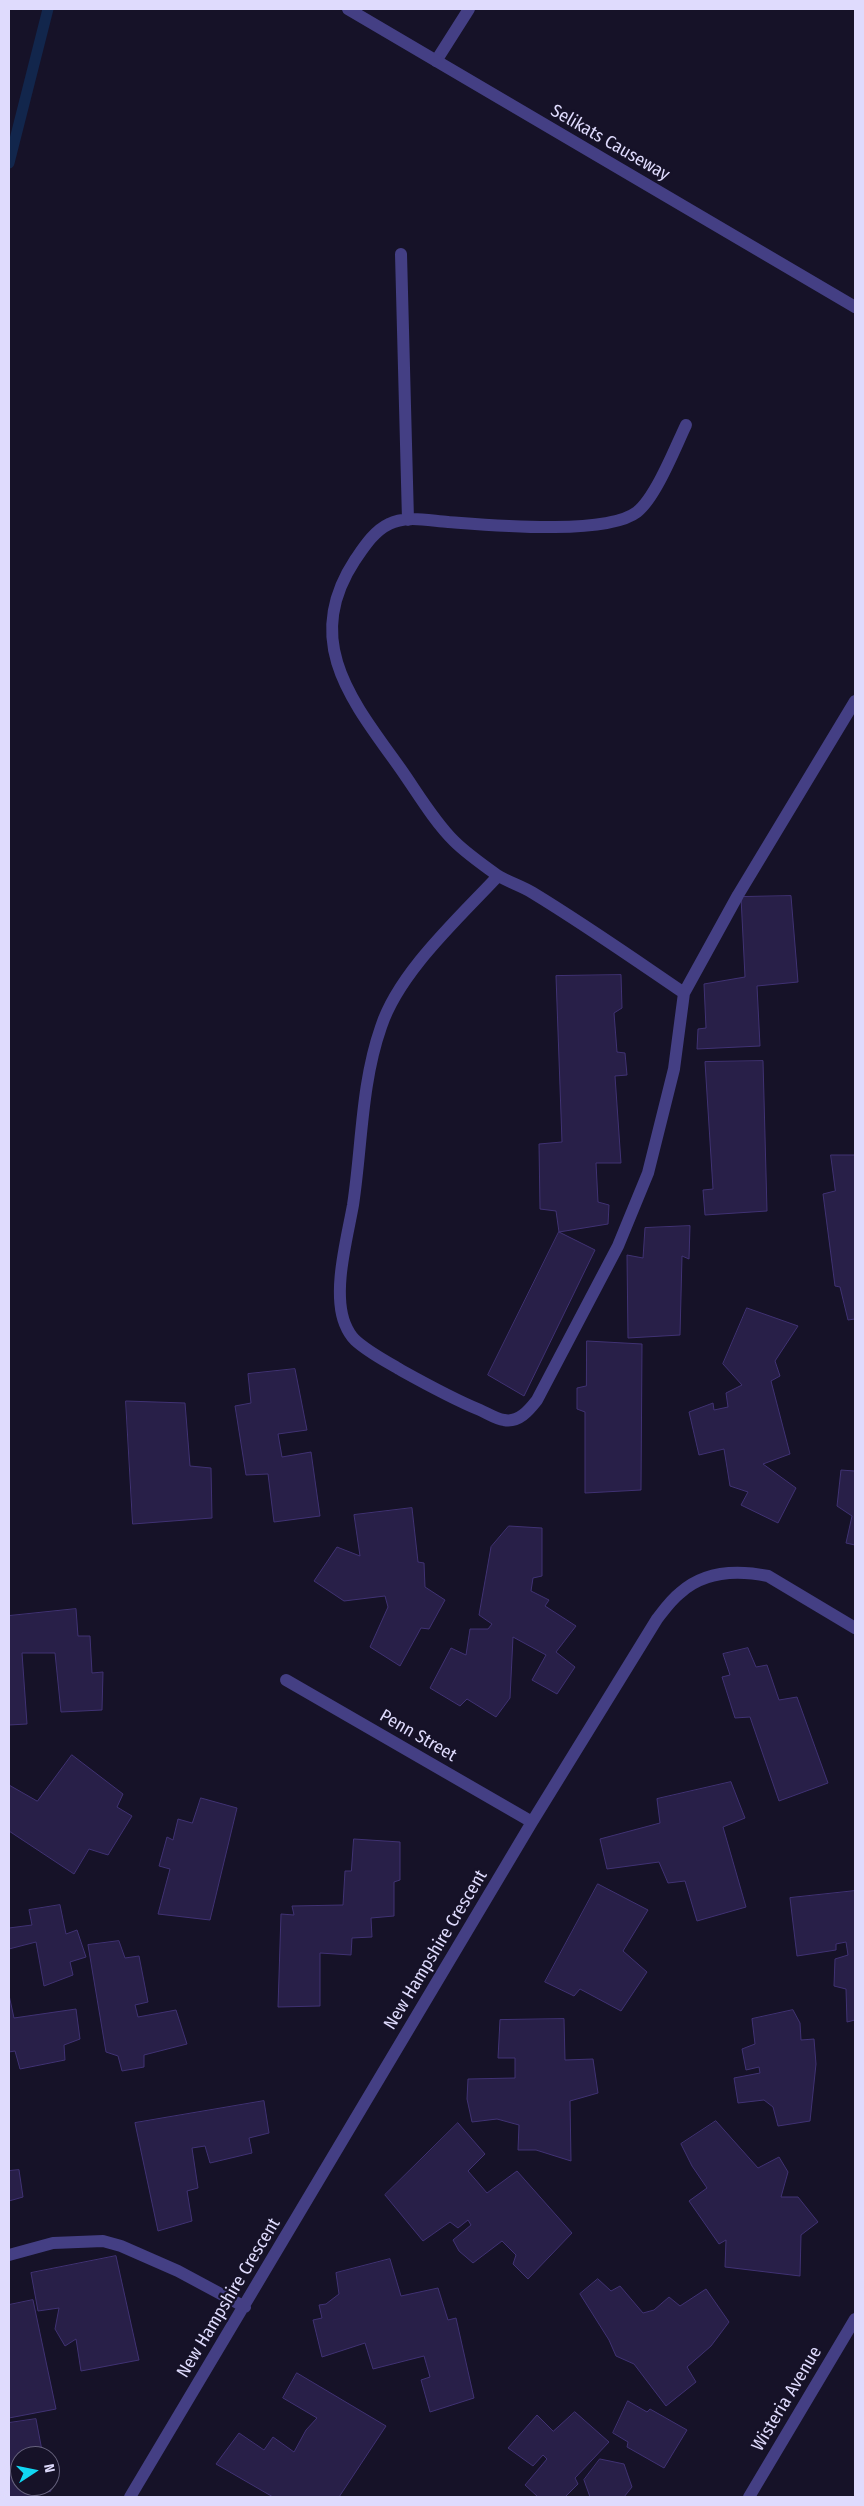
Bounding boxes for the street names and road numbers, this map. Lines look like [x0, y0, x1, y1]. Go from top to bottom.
street label: Selikats Causeway [547, 100, 673, 186]
street label: Penn Street [376, 1705, 460, 1767]
street label: New Hampshire Crescent [380, 1866, 492, 2034]
street label: New Hampshire Crescent [173, 2214, 285, 2382]
street label: Wisteria Avenue [747, 2343, 827, 2455]

